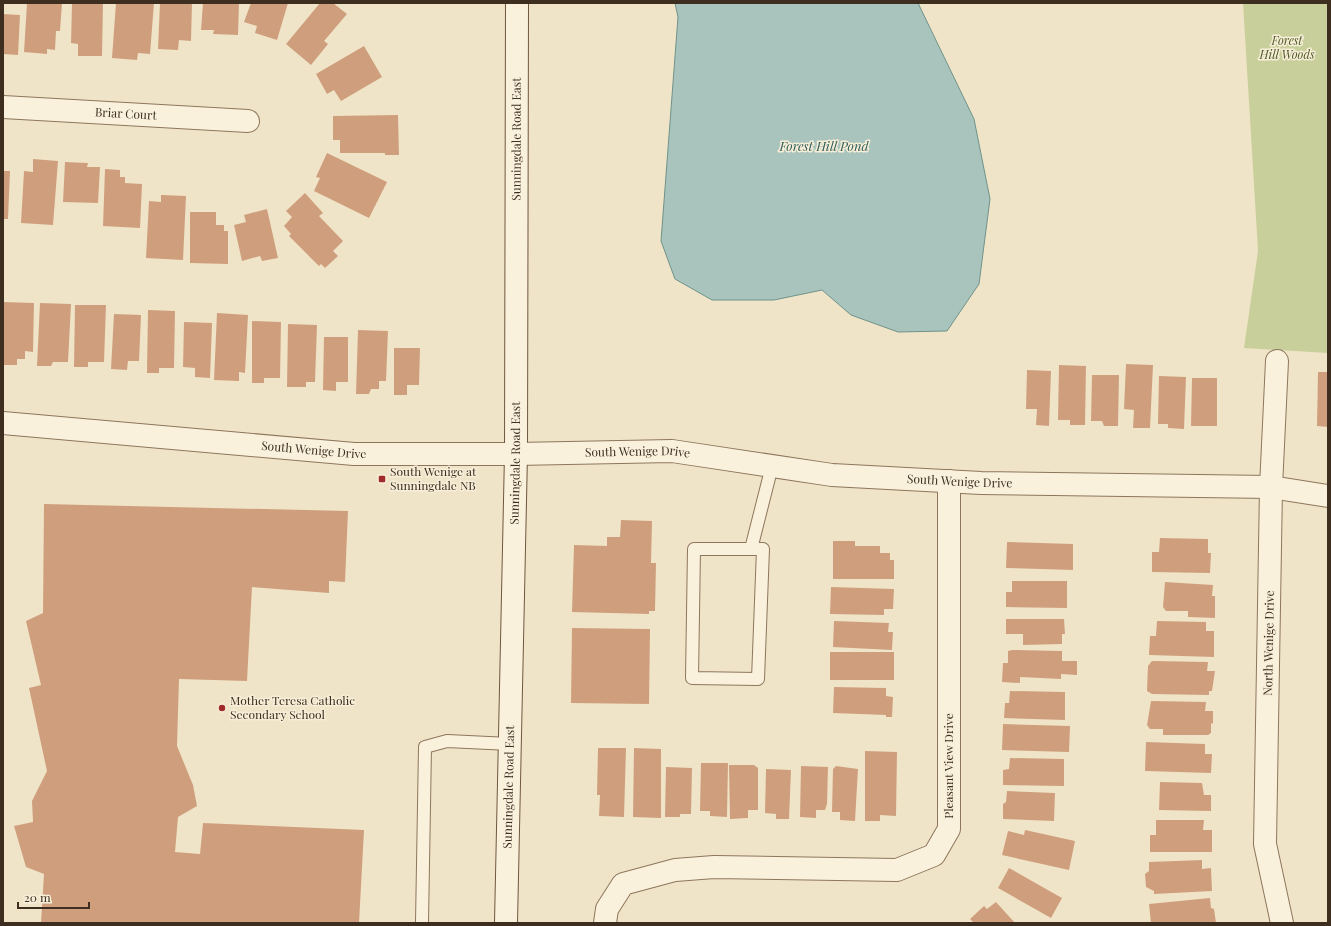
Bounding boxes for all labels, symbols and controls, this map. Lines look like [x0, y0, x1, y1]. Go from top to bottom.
park label: Forest Hill Woods [1258, 32, 1315, 62]
street label: Sunningdale Road East [508, 77, 524, 201]
street label: Briar Court [95, 103, 158, 123]
water label: Forest Hill Pond [779, 137, 869, 154]
street label: Sunningdale Road East [505, 401, 523, 525]
street label: South Wenige Drive [261, 437, 366, 461]
street label: South Wenige Drive [585, 442, 691, 461]
place label: South Wenige at Sunningdale NB [390, 463, 477, 493]
street label: South Wenige Drive [907, 470, 1012, 490]
marker: South Wenige at Sunningdale NB [377, 474, 387, 484]
street label: North Wenige Drive [1259, 590, 1277, 696]
place label: Mother Teresa Catholic Secondary School [230, 692, 355, 722]
marker: Mother Teresa Catholic Secondary School [217, 703, 227, 713]
street label: Pleasant View Drive [940, 713, 956, 819]
street label: Sunningdale Road East [499, 724, 517, 849]
scale bar [18, 884, 89, 910]
text: 20 m [24, 889, 51, 905]

